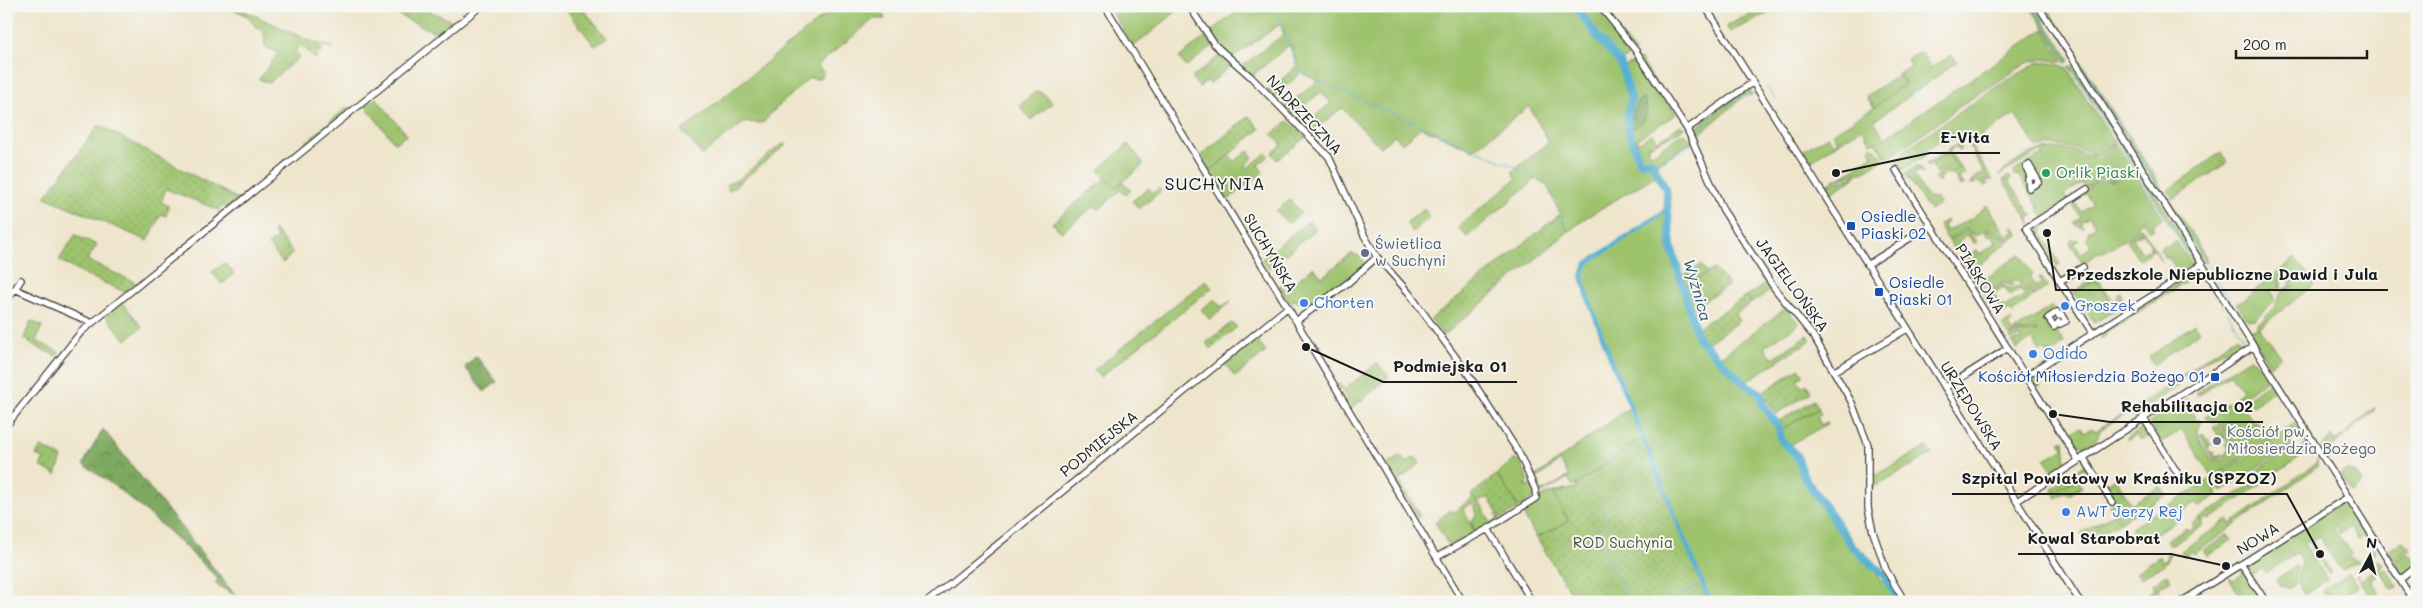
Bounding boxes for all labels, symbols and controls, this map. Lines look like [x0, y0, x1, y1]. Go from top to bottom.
scale bar [2236, 28, 2367, 60]
text: 200 m [2243, 34, 2287, 54]
street label: NADRZECZNA [1263, 70, 1347, 159]
callout: E-Vita [1930, 122, 2000, 153]
text: E-Vita [1940, 126, 1990, 147]
place label: Orlik Piaski [2056, 162, 2139, 182]
marker: Orlik Piaski [2040, 167, 2052, 179]
district label: SUCHYNIA [1164, 171, 1266, 195]
place label: Osiedle Piaski 02 [1861, 206, 1926, 243]
street label: SUCHYŃSKA [1239, 209, 1302, 296]
marker: Osiedle Piaski 02 [1845, 220, 1857, 232]
place label: Świetlica w Suchyni [1375, 233, 1446, 270]
street label: JAGIELLOŃSKA [1752, 233, 1834, 335]
street label: PIASKOWA [1951, 240, 2010, 317]
marker: Świetlica w Suchyni [1359, 247, 1371, 259]
water label: Wyżnica [1680, 256, 1717, 324]
callout: Przedszkole Niepubliczne Dawid i Jula [2056, 259, 2388, 290]
text: Przedszkole Niepubliczne Dawid i Jula [2066, 263, 2378, 284]
place label: Osiedle Piaski 01 [1889, 272, 1953, 309]
marker: Osiedle Piaski 01 [1873, 286, 1885, 298]
place label: Chorten [1314, 292, 1374, 312]
place label: Groszek [2075, 295, 2135, 315]
marker: Chorten [1298, 297, 1310, 309]
marker: Groszek [2059, 300, 2071, 312]
place label: Odido [2043, 343, 2087, 363]
marker: Odido [2027, 348, 2039, 360]
callout: Podmiejska 01 [1383, 351, 1517, 382]
text: Podmiejska 01 [1393, 355, 1507, 376]
street label: URZĘDOWSKA [1936, 357, 2007, 454]
place label: Kościół Miłosierdzia Bożego 01 [1978, 366, 2205, 386]
marker: Kościół Miłosierdzia Bożego 01 [2209, 371, 2221, 383]
callout: Rehabilitacja 02 [2110, 391, 2263, 422]
text: Rehabilitacja 02 [2121, 395, 2253, 416]
street label: PODMIEJSKA [1055, 406, 1141, 481]
place label: Kościół pw. Miłosierdzia Bożego [2227, 421, 2376, 458]
marker: Kościół pw. Miłosierdzia Bożego [2211, 435, 2223, 447]
callout: Szpital Powiatowy w Kraśniku (SPZOZ) [1952, 463, 2287, 494]
text: Szpital Powiatowy w Kraśniku (SPZOZ) [1961, 467, 2277, 488]
place label: AWT Jerzy Rej [2076, 501, 2183, 521]
marker: AWT Jerzy Rej [2060, 506, 2072, 518]
street label: NOWA [2232, 517, 2282, 559]
callout: Kowal Starobrat [2018, 523, 2171, 554]
text: Kowal Starobrat [2028, 527, 2160, 548]
north arrow [2346, 530, 2396, 580]
park label: ROD Suchynia [1573, 532, 1673, 552]
text: N [2365, 533, 2378, 553]

